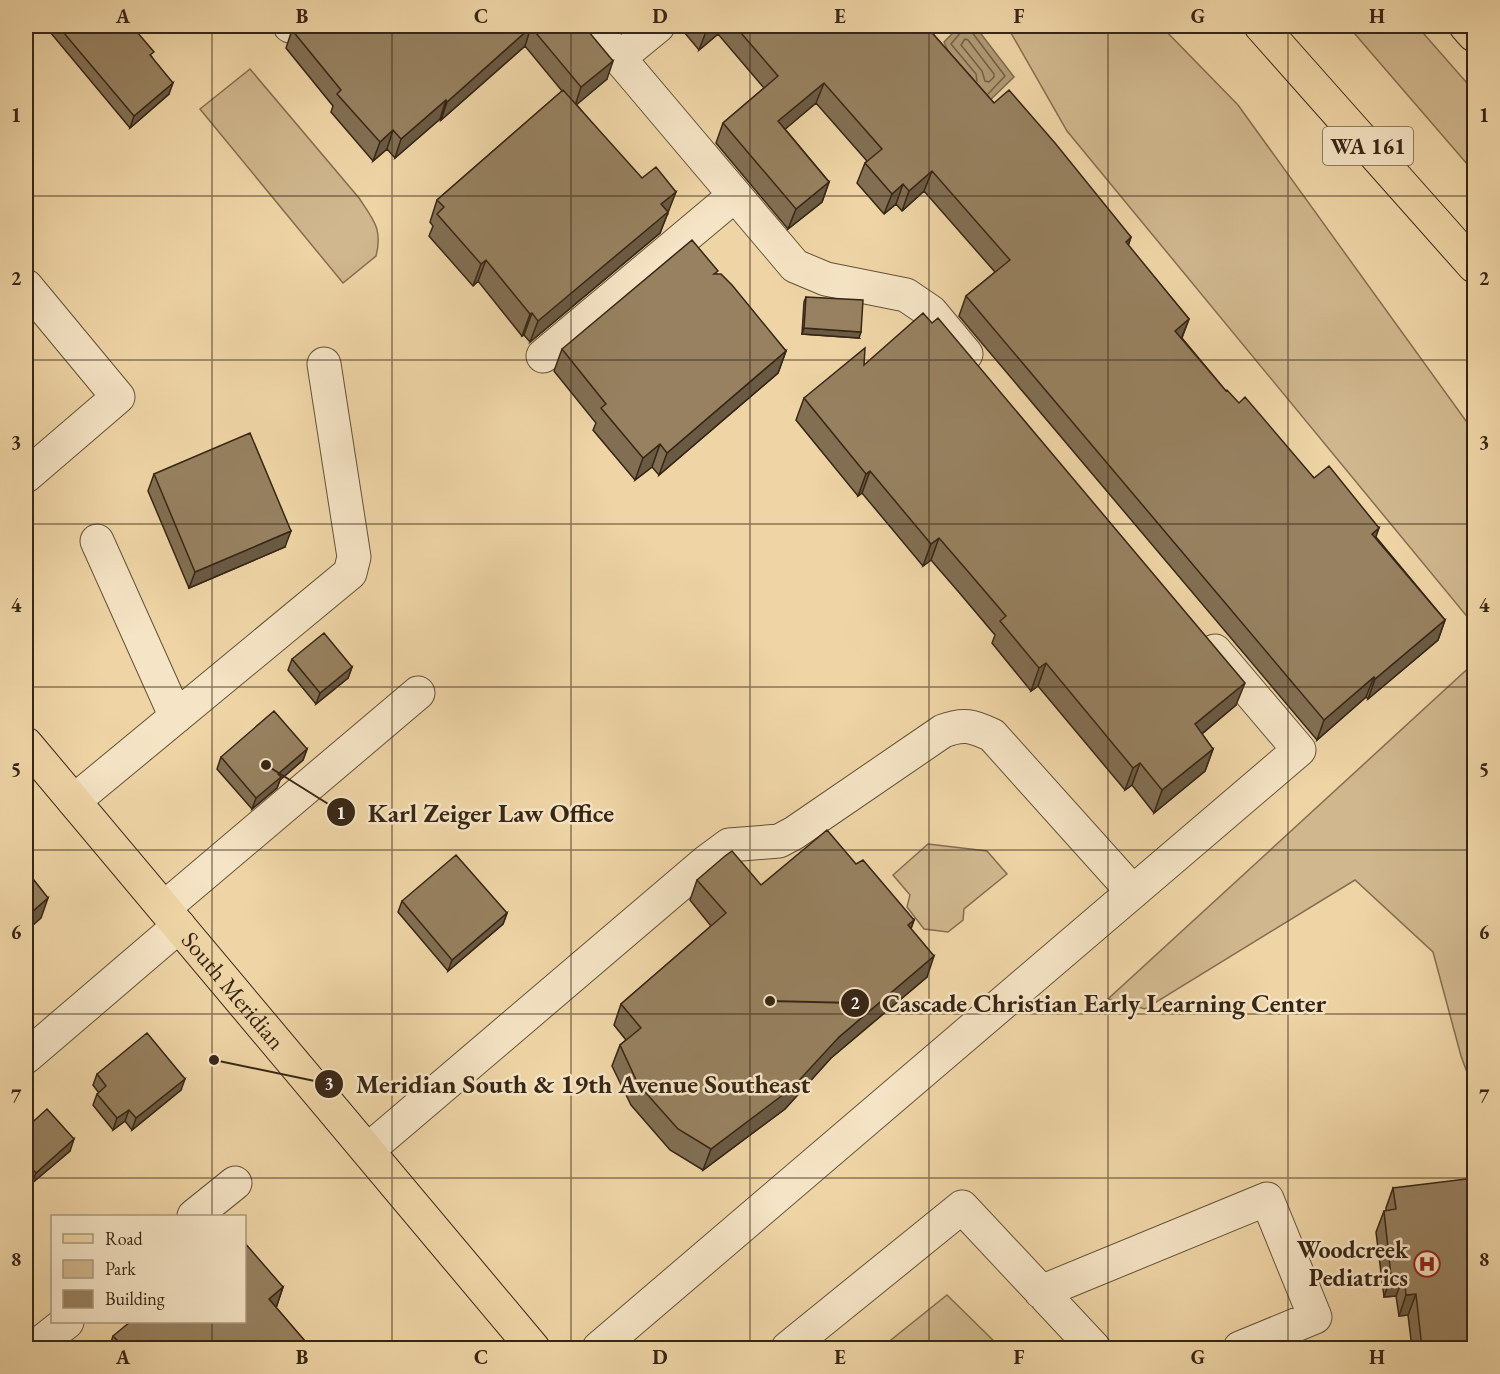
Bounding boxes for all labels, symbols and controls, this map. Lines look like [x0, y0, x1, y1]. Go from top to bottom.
text: A [115, 3, 131, 29]
text: B [296, 3, 308, 29]
text: C [474, 3, 488, 29]
text: D [652, 3, 668, 29]
text: E [834, 3, 846, 29]
text: F [1014, 3, 1025, 29]
text: G [1191, 3, 1205, 29]
text: H [1369, 3, 1385, 29]
text: 1 [11, 102, 21, 128]
text: 1 [1479, 102, 1489, 128]
road number: WA 161 [1323, 127, 1413, 165]
text: 2 [11, 265, 22, 291]
text: 2 [1479, 265, 1490, 291]
text: 3 [11, 429, 21, 455]
text: 3 [1479, 429, 1489, 455]
text: 4 [11, 592, 22, 618]
text: 4 [1479, 592, 1490, 618]
text: 5 [11, 756, 21, 782]
text: 5 [1479, 756, 1489, 782]
callout: Karl Zeiger Law Office [326, 790, 626, 834]
text: Karl Zeiger Law Office [368, 796, 614, 830]
text: 1 [336, 801, 346, 824]
text: 6 [11, 919, 22, 945]
text: 6 [1479, 919, 1490, 945]
street label: South Meridian [175, 925, 292, 1056]
callout: Cascade Christian Early Learning Center [840, 981, 1338, 1025]
text: Cascade Christian Early Learning Center [882, 986, 1326, 1020]
text: 2 [850, 991, 860, 1014]
callout: Meridian South & 19th Avenue Southeast [314, 1062, 823, 1106]
text: Meridian South & 19th Avenue Southeast [356, 1067, 811, 1101]
text: 3 [324, 1072, 334, 1095]
text: 7 [11, 1083, 22, 1109]
text: 7 [1479, 1083, 1490, 1109]
legend [51, 1215, 246, 1323]
text: Road [105, 1227, 144, 1250]
place label: Woodcreek Pediatrics [1297, 1234, 1409, 1293]
text: 8 [11, 1246, 21, 1272]
text: 8 [1479, 1246, 1489, 1272]
hospital icon: Woodcreek Pediatrics [1412, 1249, 1442, 1279]
text: Park [105, 1257, 136, 1280]
text: Building [105, 1287, 165, 1310]
text: A [115, 1344, 131, 1370]
text: B [296, 1344, 308, 1370]
text: C [474, 1344, 488, 1370]
text: D [652, 1344, 668, 1370]
text: E [834, 1344, 846, 1370]
text: F [1014, 1344, 1025, 1370]
text: G [1191, 1344, 1205, 1370]
text: H [1369, 1344, 1385, 1370]

